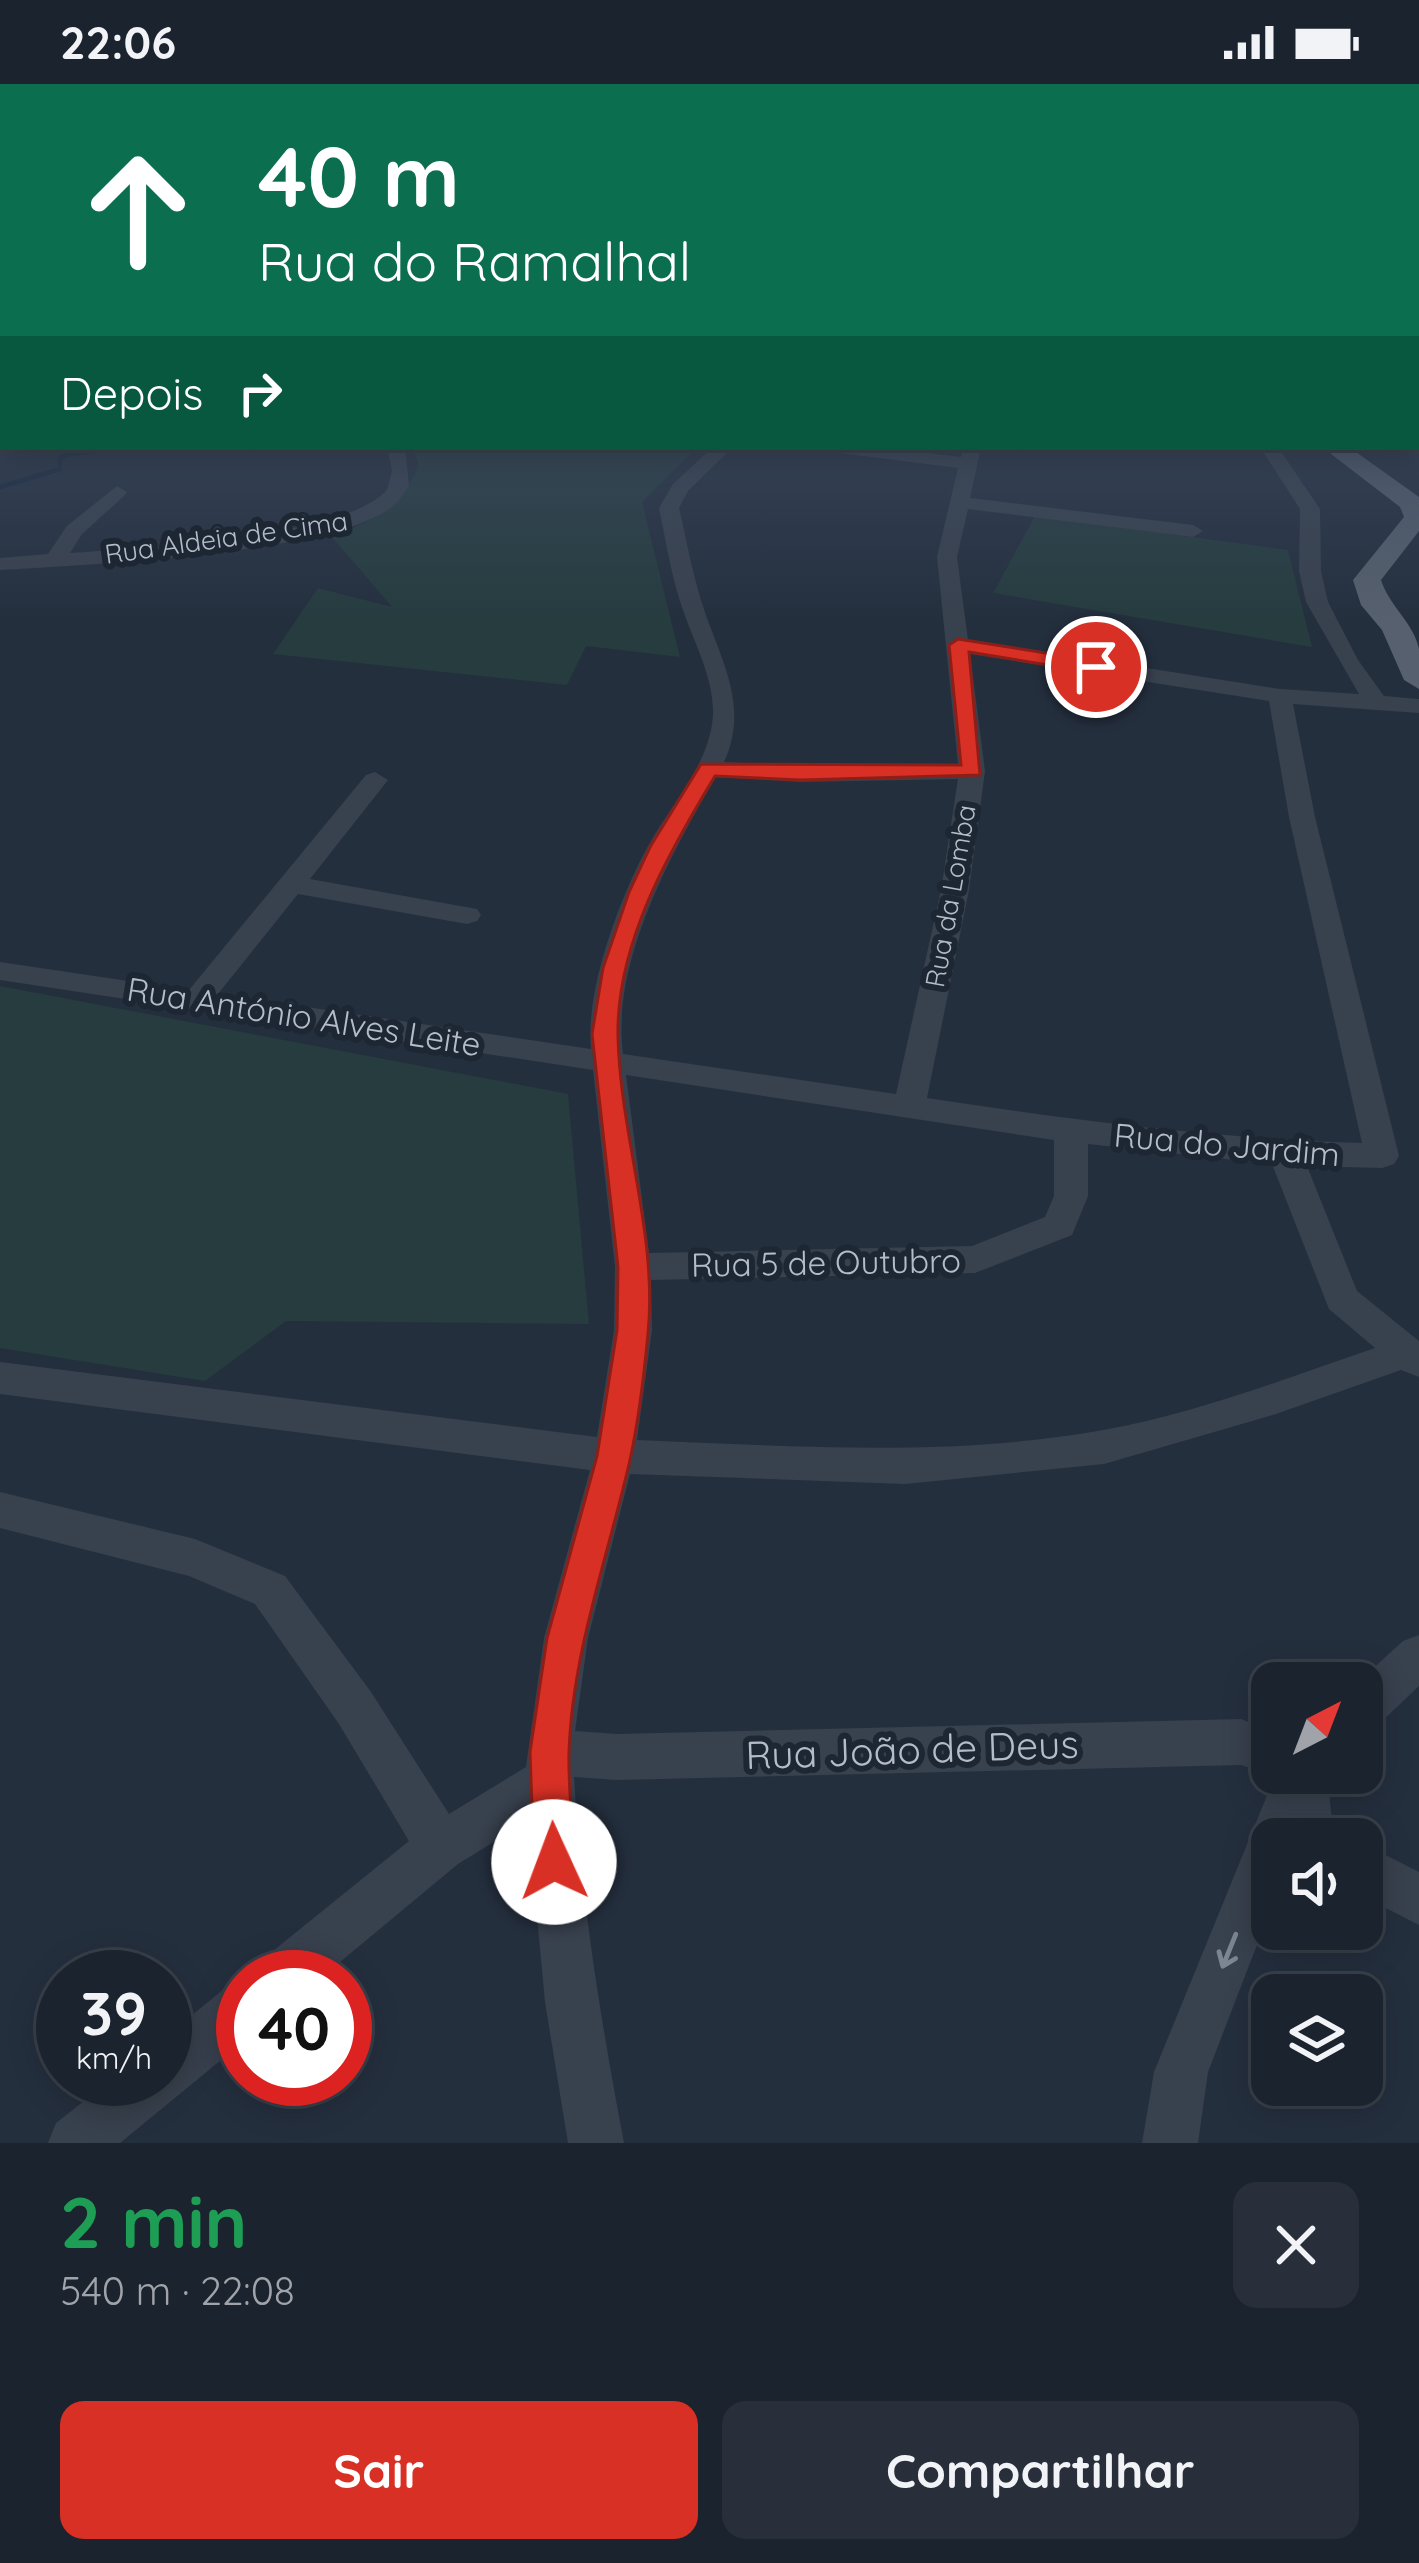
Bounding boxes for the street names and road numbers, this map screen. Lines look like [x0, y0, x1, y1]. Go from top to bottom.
street label: Rua Aldeia de Cima [102, 503, 350, 571]
street label: Rua da Lomba [917, 802, 983, 990]
street label: Rua António Alves Leite [124, 968, 484, 1064]
street label: Rua do Jardim [1112, 1114, 1342, 1174]
street label: Rua 5 de Outubro [691, 1239, 961, 1285]
street label: Rua João de Deus [745, 1719, 1079, 1779]

